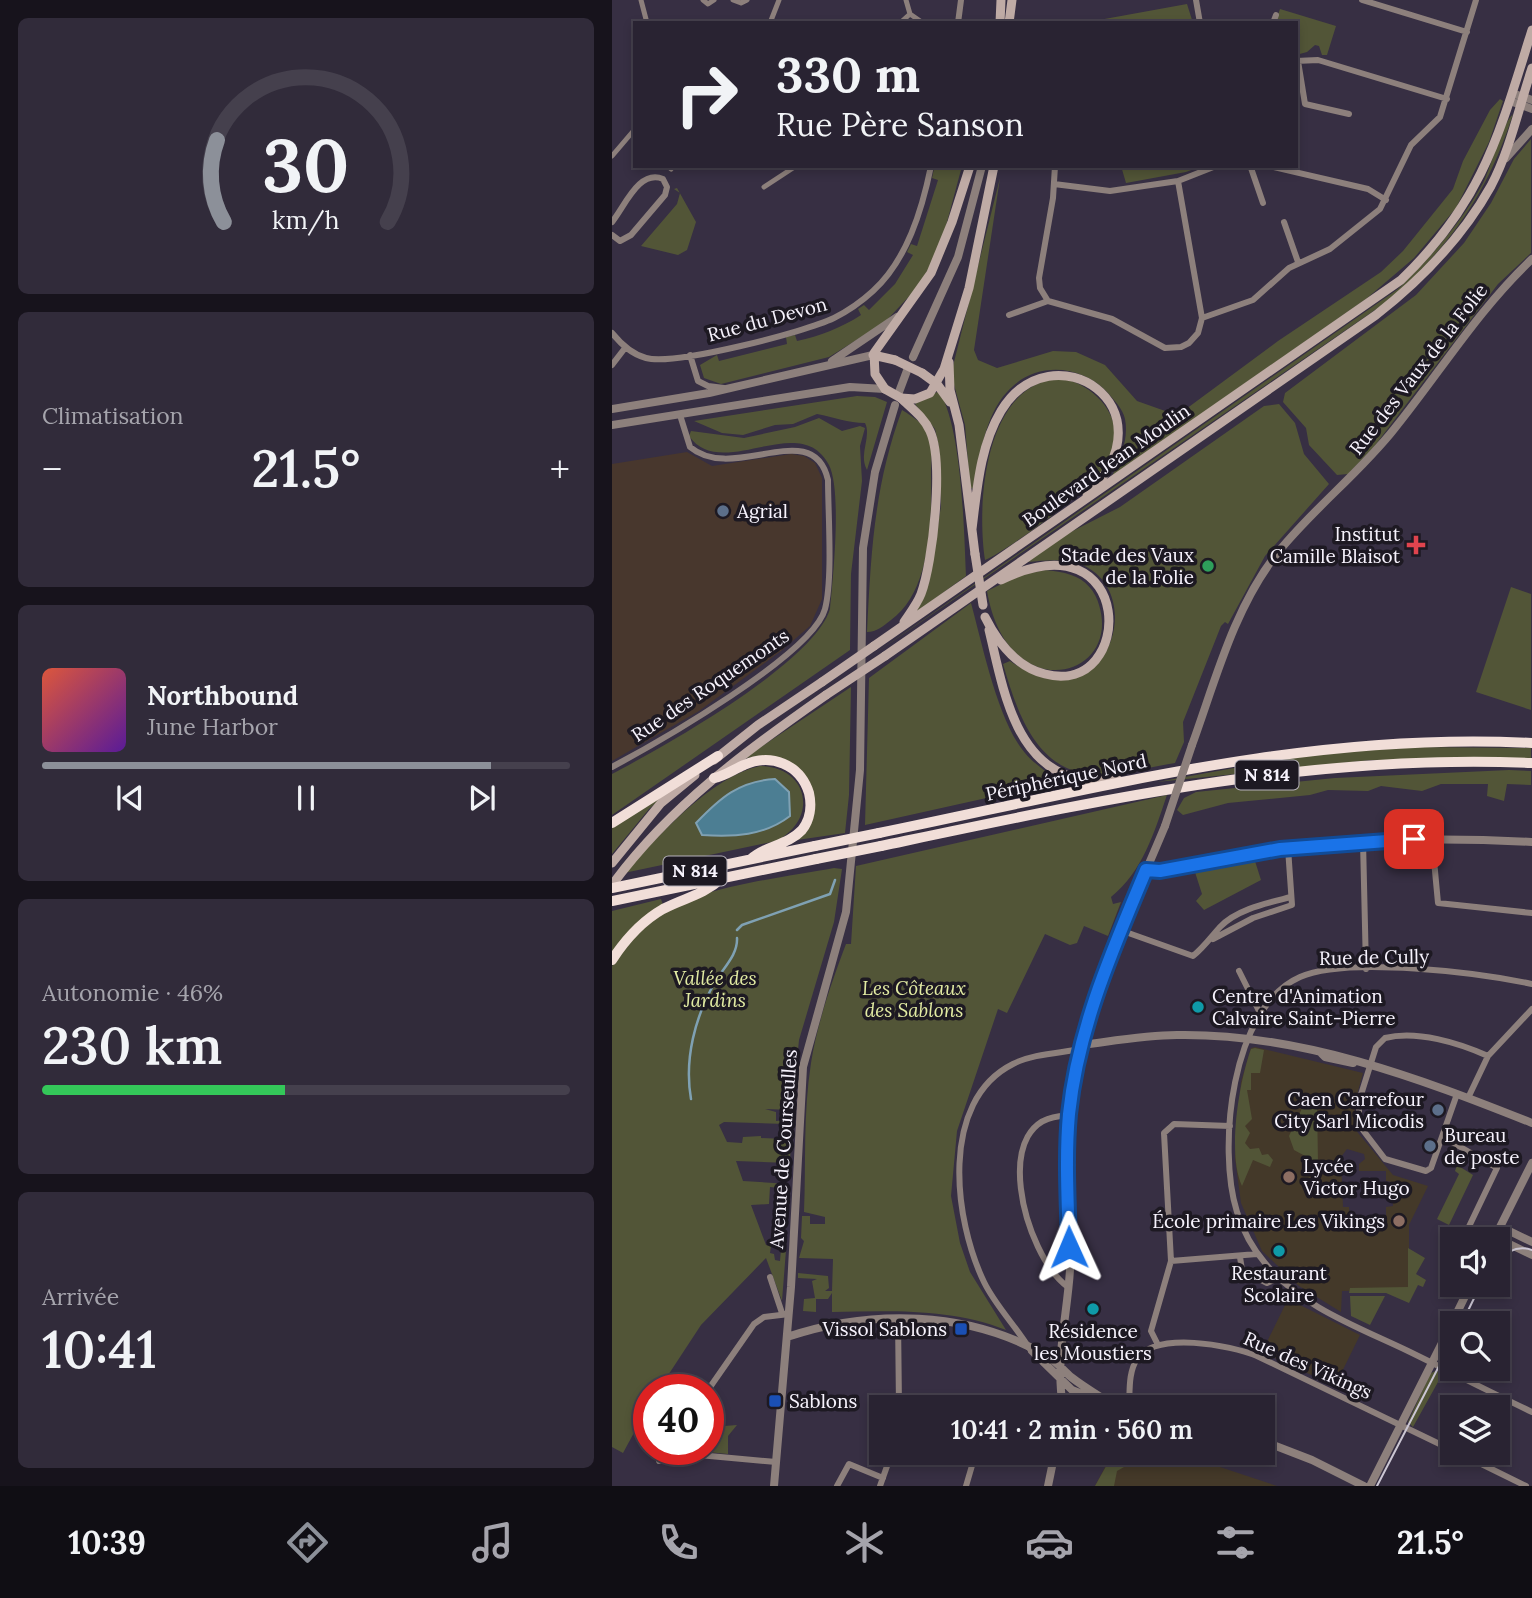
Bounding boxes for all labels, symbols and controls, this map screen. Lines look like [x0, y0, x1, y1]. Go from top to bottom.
text: 330 m [776, 43, 920, 105]
icon: right [661, 49, 752, 140]
text: Rue Père Sanson [776, 104, 1024, 145]
text: 30 [262, 119, 350, 212]
text: km/h [272, 204, 340, 236]
street label: Rue des Vaux de la Folie [1344, 279, 1492, 459]
street label: Rue du Devon [705, 292, 829, 346]
street label: Boulevard Jean Moulin [1018, 398, 1194, 532]
text: Climatisation [42, 401, 184, 430]
text: 21.5° [252, 435, 360, 501]
text: − [42, 445, 62, 493]
text: + [550, 445, 570, 493]
place label: Agrial [736, 499, 788, 523]
marker: Agrial [715, 503, 731, 519]
place label: Institut Camille Blaisot [1270, 522, 1401, 568]
marker: Institut Camille Blaisot [1406, 535, 1426, 555]
place label: Stade des Vaux de la Folie [1061, 543, 1194, 589]
marker: Stade des Vaux de la Folie [1200, 558, 1216, 574]
street label: Rue des Roquemonts [627, 623, 794, 747]
text: Northbound [147, 679, 298, 712]
text: June Harbor [147, 712, 278, 741]
street label: Périphérique Nord [983, 748, 1149, 806]
road number: N 814 [1236, 760, 1298, 790]
icon: previous [111, 779, 149, 817]
icon: pause [287, 779, 325, 817]
icon: next [463, 779, 501, 817]
pin [1384, 809, 1444, 869]
icon: arrive [1395, 820, 1433, 858]
road number: N 814 [664, 856, 726, 886]
street label: Rue de Cully [1319, 944, 1429, 970]
park label: Vallée des Jardins [673, 966, 757, 1012]
park label: Les Côteaux des Sablons [862, 976, 966, 1022]
text: Autonomie · 46% [42, 978, 223, 1007]
place label: Centre d'Animation Calvaire Saint-Pierre [1212, 984, 1396, 1030]
marker: Centre d'Animation Calvaire Saint-Pierre [1190, 999, 1206, 1015]
text: 230 km [42, 1012, 222, 1078]
street label: Avenue de Courseulles [764, 1048, 802, 1251]
place label: Caen Carrefour City Sarl Micodis [1274, 1087, 1425, 1133]
marker: Caen Carrefour City Sarl Micodis [1430, 1102, 1446, 1118]
place label: Bureau de poste [1444, 1123, 1520, 1169]
marker: Bureau de poste [1422, 1138, 1438, 1154]
place label: Lycée Victor Hugo [1302, 1154, 1410, 1200]
marker: Lycée Victor Hugo [1281, 1169, 1297, 1185]
place label: École primaire Les Vikings [1152, 1209, 1385, 1233]
position arrow [1032, 1210, 1106, 1284]
marker: École primaire Les Vikings [1391, 1213, 1407, 1229]
map controls [1440, 1227, 1510, 1465]
button: sound [1440, 1227, 1510, 1297]
marker: Restaurant Scolaire [1271, 1243, 1287, 1259]
place label: Restaurant Scolaire [1231, 1261, 1328, 1307]
text: Arrivée [42, 1282, 119, 1311]
marker: Résidence les Moustiers [1085, 1301, 1101, 1317]
button: search [1440, 1311, 1510, 1381]
text: 10:41 [42, 1316, 157, 1382]
place label: Vissol Sablons [821, 1317, 947, 1341]
place label: Résidence les Moustiers [1034, 1319, 1152, 1365]
marker: Vissol Sablons [953, 1321, 969, 1337]
street label: Rue des Vikings [1240, 1326, 1376, 1404]
speed limit sign: 40 [633, 1374, 724, 1465]
place label: Sablons [789, 1389, 857, 1413]
marker: Sablons [767, 1393, 783, 1409]
button: layers [1440, 1395, 1510, 1465]
text: 10:41 · 2 min · 560 m [951, 1413, 1193, 1446]
icon: directions [283, 1518, 332, 1567]
icon: music [468, 1518, 517, 1567]
icon: phone [654, 1518, 703, 1567]
icon: climate [840, 1518, 889, 1567]
icon: car [1025, 1518, 1074, 1567]
icon: filters [1211, 1518, 1260, 1567]
text: 10:39 [68, 1522, 146, 1563]
text: 21.5° [1397, 1522, 1464, 1563]

